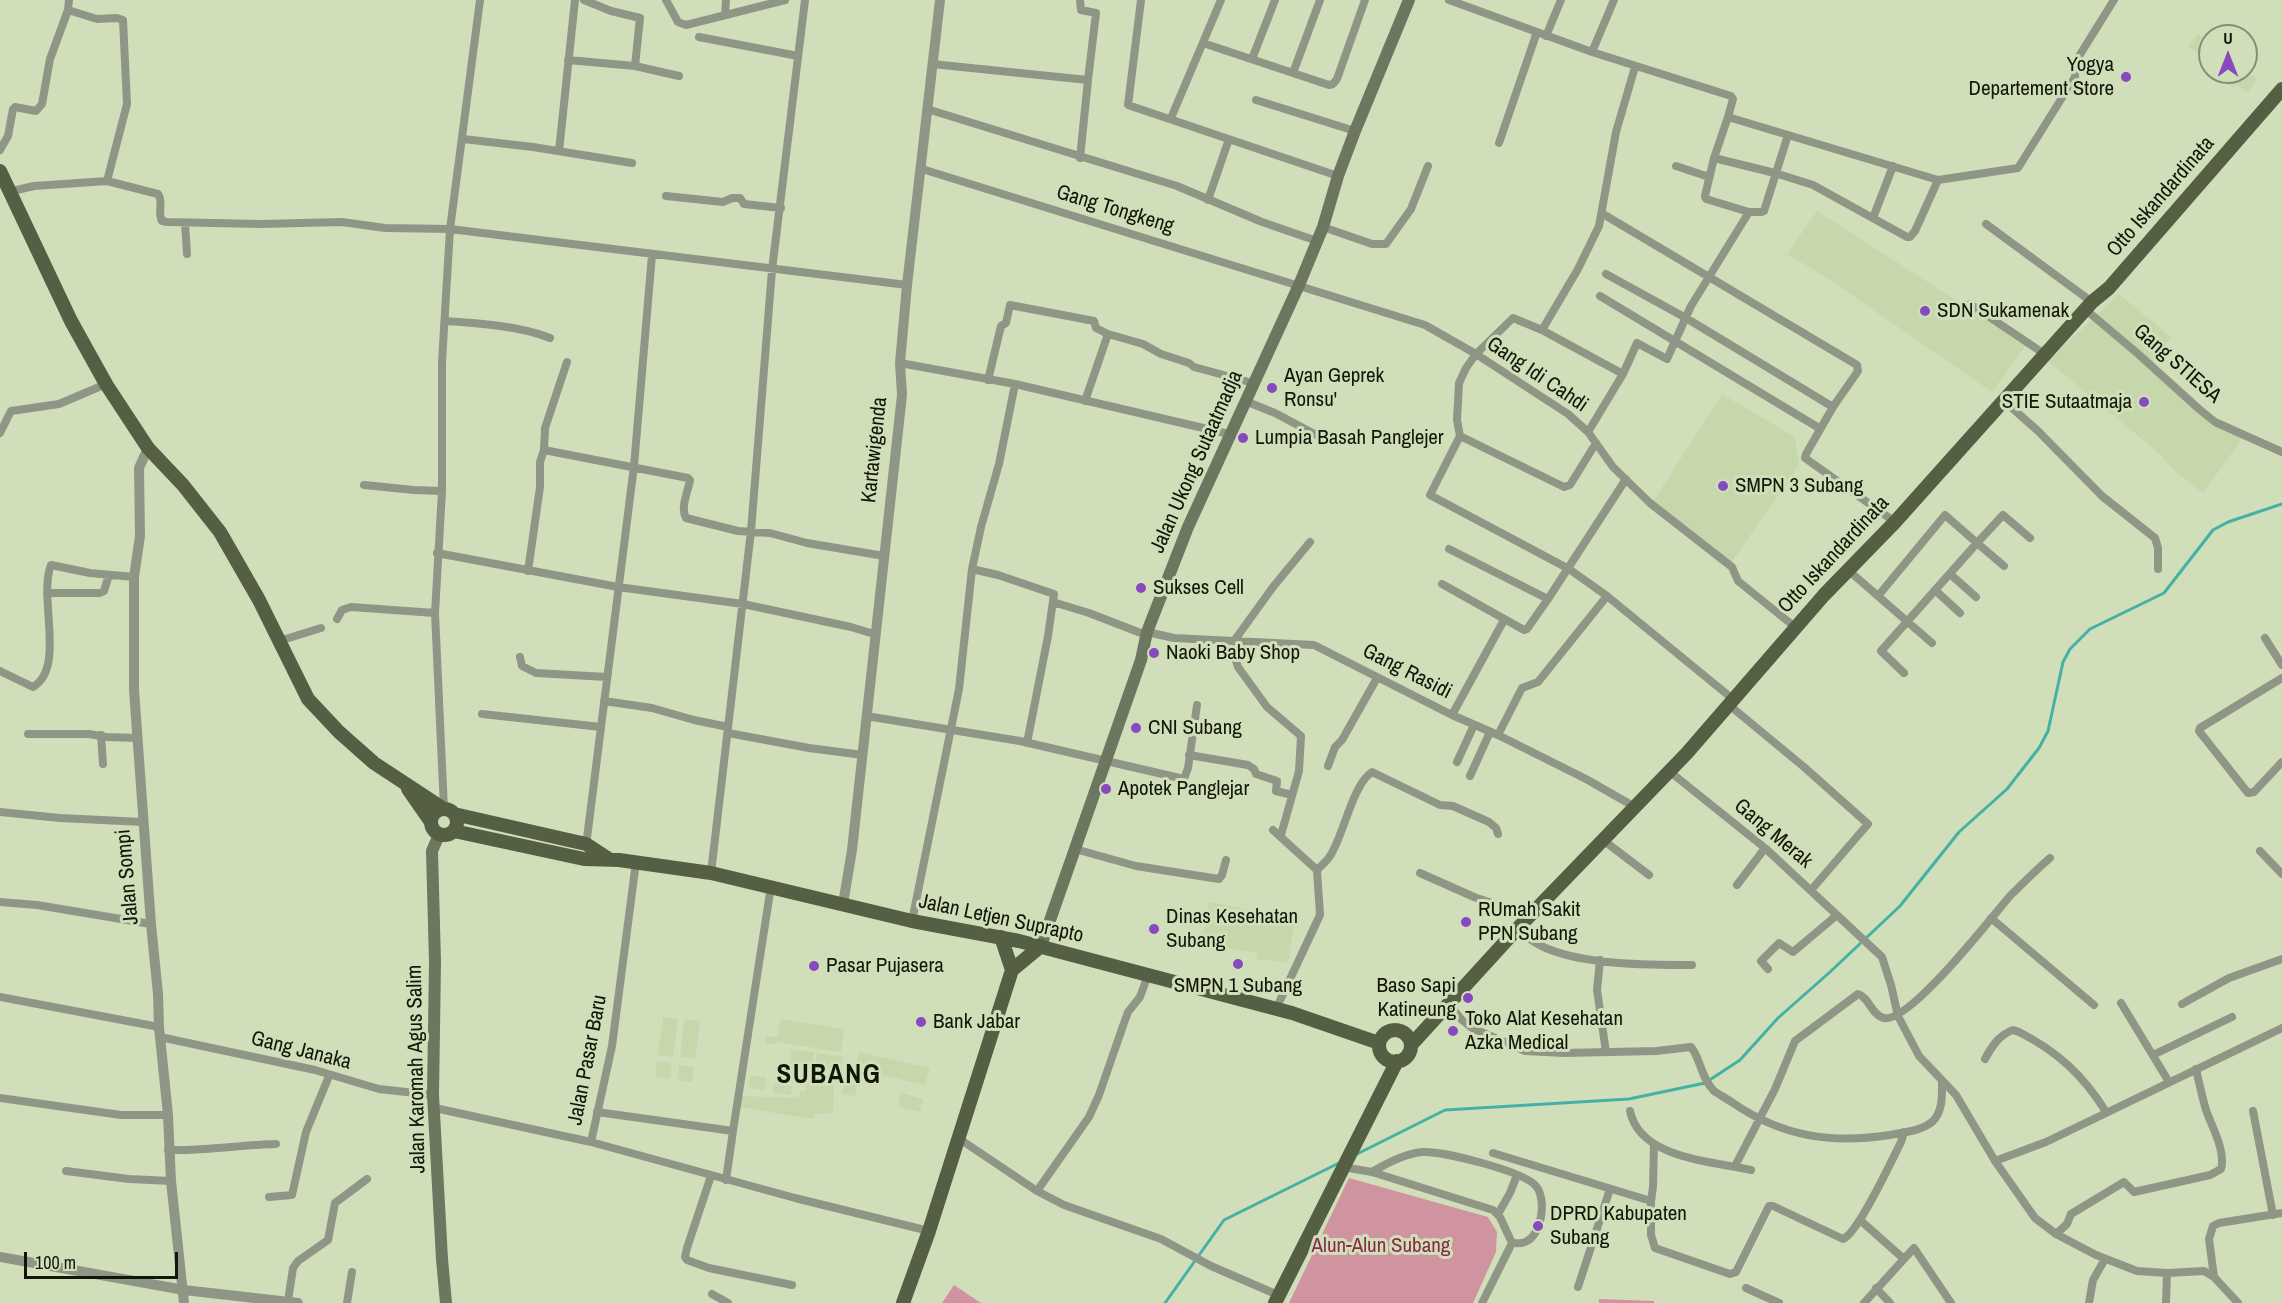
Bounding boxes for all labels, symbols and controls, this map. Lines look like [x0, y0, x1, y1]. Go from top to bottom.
north arrow [2198, 24, 2258, 84]
text: U [2223, 27, 2233, 49]
place label: Yogya Departement Store [1969, 52, 2114, 102]
marker: Yogya Departement Store [2119, 70, 2133, 84]
street label: Otto Iskandardinata [2102, 132, 2220, 262]
street label: Gang Tongkeng [1053, 180, 1177, 240]
place label: SDN Sukamenak [1937, 298, 2069, 324]
marker: SDN Sukamenak [1918, 304, 1932, 318]
street label: Gang STIESA [2128, 319, 2226, 409]
street label: Gang Idi Cahdi [1482, 332, 1592, 418]
place label: Ayan Geprek Ronsu' [1284, 363, 1384, 413]
street label: Jalan Ukong Sutaatmadja [1145, 367, 1249, 557]
marker: Ayan Geprek Ronsu' [1265, 381, 1279, 395]
place label: STIE Sutaatmaja [2002, 389, 2132, 415]
marker: STIE Sutaatmaja [2137, 395, 2151, 409]
street label: Kartawigenda [857, 396, 893, 504]
place label: Lumpia Basah Panglejer [1255, 425, 1444, 451]
marker: Lumpia Basah Panglejer [1236, 431, 1250, 445]
place label: SMPN 3 Subang [1735, 473, 1863, 499]
marker: SMPN 3 Subang [1716, 479, 1730, 493]
street label: Otto Iskandardinata [1773, 491, 1895, 619]
place label: Sukses Cell [1153, 575, 1244, 601]
marker: Sukses Cell [1134, 581, 1148, 595]
street label: Gang Rasidi [1358, 639, 1456, 705]
place label: Naoki Baby Shop [1166, 640, 1300, 666]
marker: Naoki Baby Shop [1147, 646, 1161, 660]
place label: CNI Subang [1148, 715, 1242, 741]
marker: CNI Subang [1129, 721, 1143, 735]
place label: Apotek Panglejar [1118, 776, 1249, 802]
marker: Apotek Panglejar [1099, 782, 1113, 796]
street label: Gang Merak [1729, 794, 1817, 874]
street label: Jalan Sompi [111, 828, 145, 926]
street label: Jalan Letjen Suprapto [916, 889, 1086, 949]
place label: RUmah Sakit PPN Subang [1478, 897, 1580, 947]
place label: Dinas Kesehatan Subang [1166, 904, 1298, 954]
marker: RUmah Sakit PPN Subang [1459, 915, 1473, 929]
marker: Dinas Kesehatan Subang [1147, 922, 1161, 936]
place label: Pasar Pujasera [826, 953, 944, 979]
marker: SMPN 1 Subang [1231, 957, 1245, 971]
marker: Pasar Pujasera [807, 959, 821, 973]
street label: Jalan Karomah Agus Salim [403, 964, 431, 1174]
place label: SMPN 1 Subang [1174, 973, 1302, 999]
place label: Baso Sapi Katineung [1377, 973, 1456, 1023]
marker: Baso Sapi Katineung [1461, 991, 1475, 1005]
street label: Jalan Pasar Baru [563, 993, 613, 1127]
place label: Toko Alat Kesehatan Azka Medical [1465, 1006, 1623, 1056]
place label: Bank Jabar [933, 1009, 1020, 1035]
marker: Bank Jabar [914, 1015, 928, 1029]
marker: Toko Alat Kesehatan Azka Medical [1446, 1024, 1460, 1038]
street label: Gang Janaka [248, 1026, 354, 1076]
district label: SUBANG [777, 1060, 881, 1092]
place label: DPRD Kabupaten Subang [1550, 1201, 1687, 1251]
marker: DPRD Kabupaten Subang [1531, 1219, 1545, 1233]
park label: Alun-Alun Subang [1312, 1233, 1450, 1259]
scale bar [27, 1240, 182, 1278]
text: 100 m [35, 1250, 76, 1275]

